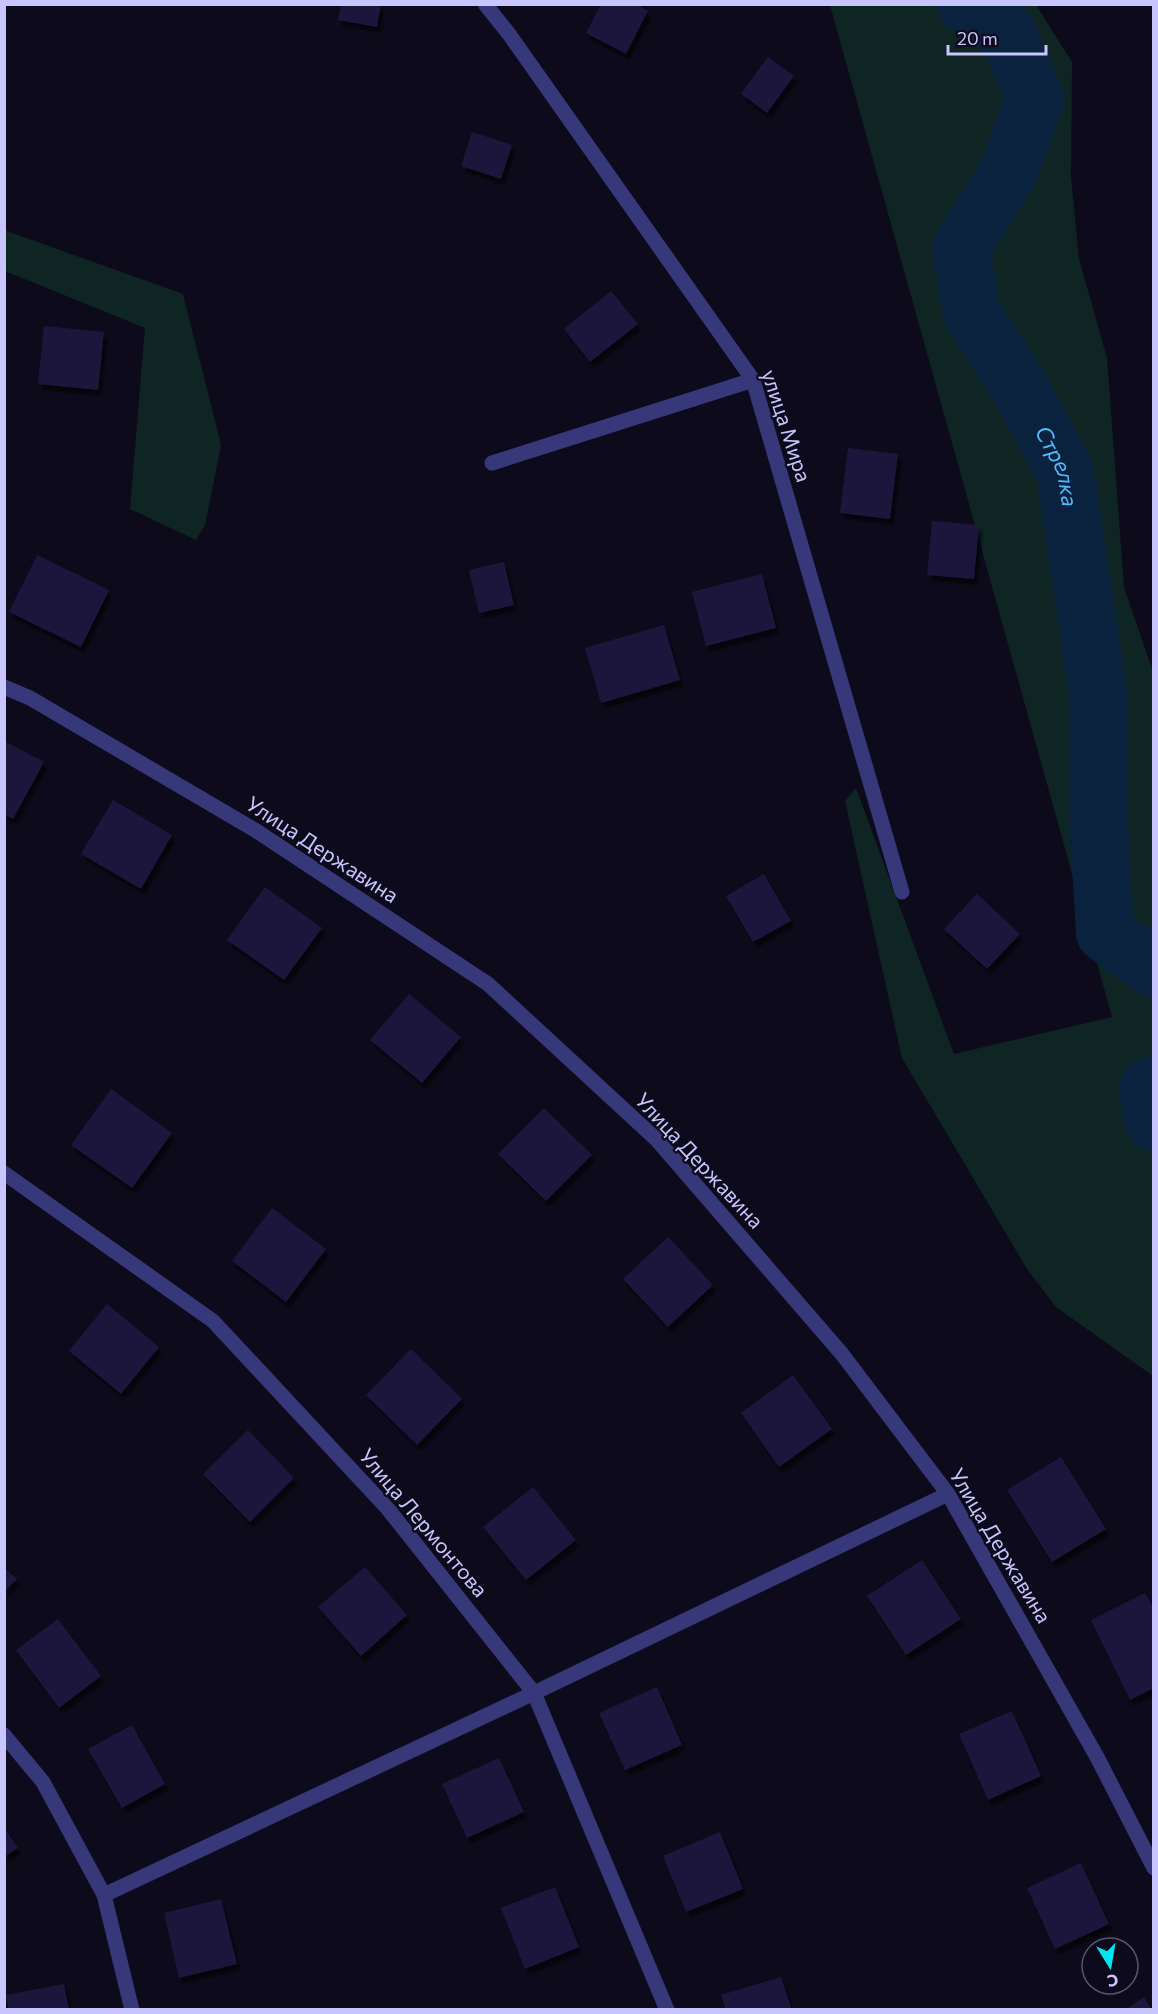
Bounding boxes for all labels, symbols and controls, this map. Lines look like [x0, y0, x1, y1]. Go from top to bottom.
scale bar [948, 18, 1046, 56]
text: 20 m [957, 27, 998, 49]
street label: улица Мира [757, 366, 817, 485]
water label: Стрелка [1030, 421, 1084, 508]
street label: Улица Державина [242, 790, 404, 907]
street label: Улица Державина [631, 1087, 769, 1233]
street label: Улица Лермонтова [355, 1443, 494, 1601]
street label: Улица Державина [945, 1463, 1057, 1627]
north arrow [1080, 1936, 1140, 1996]
text: С [1106, 1971, 1120, 1992]

